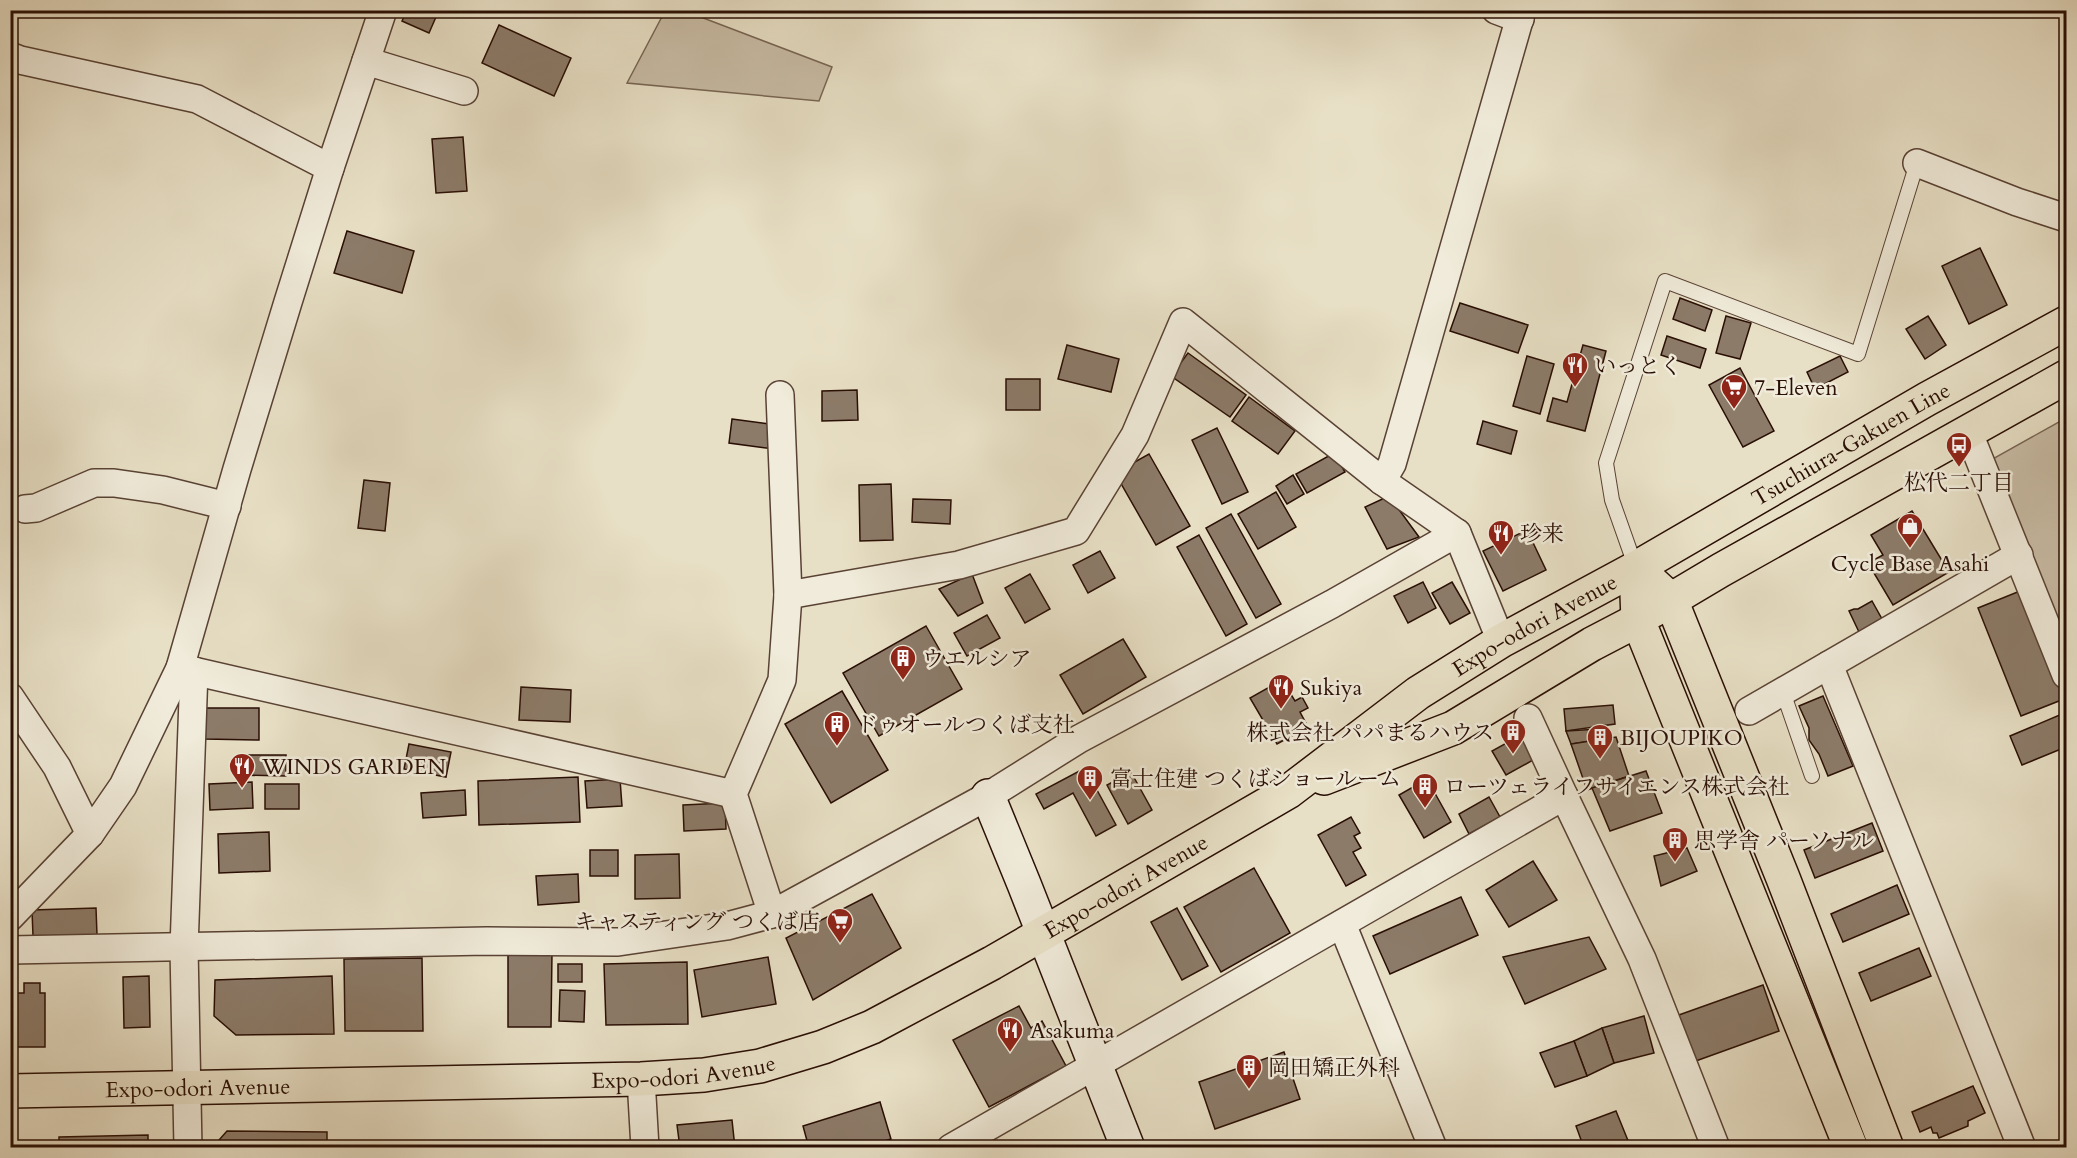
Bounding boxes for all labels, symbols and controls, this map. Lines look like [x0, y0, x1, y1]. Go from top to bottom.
restaurant icon: いっとく [1560, 350, 1590, 388]
place label: いっとく [1594, 351, 1682, 381]
supermarket icon: 7-Eleven [1719, 372, 1749, 410]
place label: 7-Eleven [1754, 373, 1838, 403]
street label: Tsuchiura-Gakuen Line [1746, 375, 1956, 514]
bus stop icon: 松代二丁目 [1944, 430, 1974, 468]
place label: 松代二丁目 [1904, 468, 2014, 498]
shop icon: Cycle Base Asahi [1895, 511, 1925, 549]
restaurant icon: 珍来 [1486, 518, 1516, 556]
place label: 珍来 [1520, 519, 1564, 549]
place label: Cycle Base Asahi [1831, 549, 1989, 579]
street label: Expo-odori Avenue [1447, 567, 1623, 684]
building icon: ウエルシア [888, 643, 918, 681]
place label: ウエルシア [922, 644, 1031, 674]
restaurant icon: Sukiya [1266, 672, 1296, 710]
place label: Sukiya [1300, 673, 1363, 703]
building icon: ドゥオールつくば支社 [822, 709, 852, 747]
place label: ドゥオールつくば支社 [856, 710, 1075, 740]
building icon: 株式会社 パパまるハウス [1498, 717, 1528, 755]
place label: 株式会社 パパまるハウス [1247, 718, 1494, 748]
building icon: BIJOUPIKO [1585, 722, 1615, 760]
place label: BIJOUPIKO [1620, 723, 1743, 753]
restaurant icon: WINDS GARDEN [227, 751, 257, 789]
place label: WINDS GARDEN [261, 752, 446, 782]
building icon: 富士住建 つくばショールーム [1075, 763, 1105, 801]
place label: 富士住建 つくばショールーム [1110, 764, 1401, 794]
building icon: ローツェライフサイエンス株式会社 [1410, 771, 1440, 809]
place label: ローツェライフサイエンス株式会社 [1444, 772, 1790, 802]
building icon: 思学舎 パーソナル [1660, 825, 1690, 863]
place label: 思学舎 パーソナル [1694, 826, 1874, 856]
street label: Expo-odori Avenue [1039, 827, 1214, 946]
supermarket icon: キャスティング つくば店 [825, 906, 855, 944]
place label: キャスティング つくば店 [575, 907, 820, 937]
restaurant icon: Asakuma [995, 1015, 1025, 1053]
place label: Asakuma [1030, 1016, 1115, 1046]
street label: Expo-odori Avenue [591, 1048, 780, 1096]
building icon: 岡田矯正外科 [1234, 1052, 1264, 1090]
place label: 岡田矯正外科 [1268, 1053, 1400, 1083]
street label: Expo-odori Avenue [105, 1072, 291, 1105]

